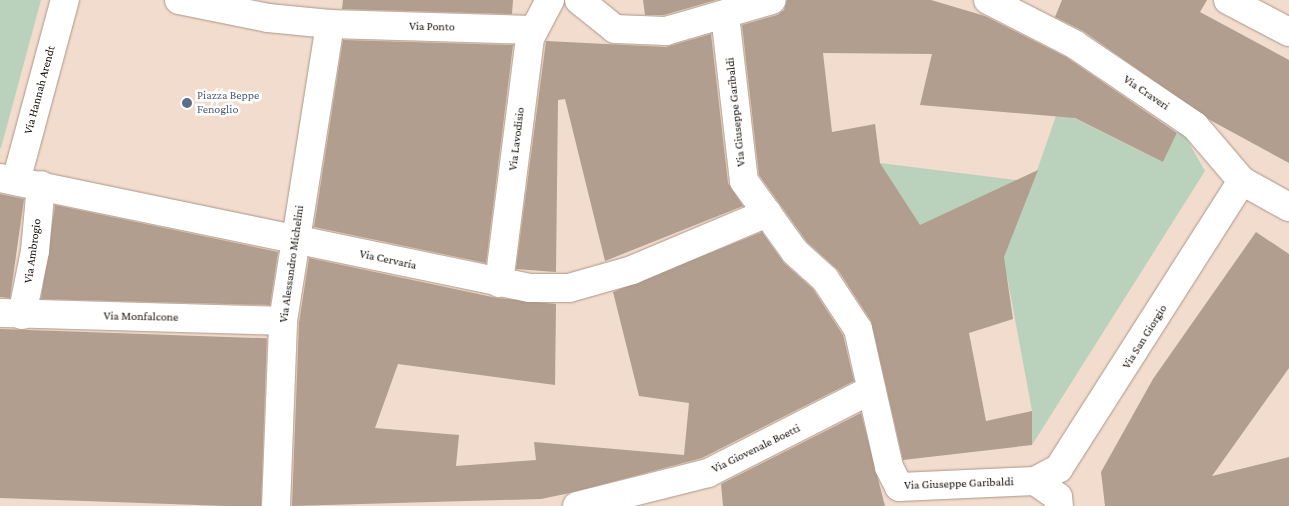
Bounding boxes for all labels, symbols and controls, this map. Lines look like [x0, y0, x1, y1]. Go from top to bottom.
street label: Via Ponto [409, 19, 455, 35]
street label: Via Hannah Arendt [21, 44, 59, 136]
street label: Via Giuseppe Garibaldi [723, 57, 749, 167]
street label: Via Craveri [1120, 72, 1172, 114]
place label: Piazza Beppe Fenoglio [197, 89, 259, 117]
marker: Piazza Beppe Fenoglio [181, 97, 193, 109]
street label: Via Lavodisio [506, 106, 528, 172]
street label: Via Alessandro Michelini [277, 204, 307, 324]
street label: Via Ambrogio [21, 218, 45, 284]
street label: Via Cervaria [358, 247, 418, 273]
street label: Via San Giorgio [1120, 302, 1170, 372]
street label: Via Monfalcone [103, 309, 179, 325]
street label: Via Giovenale Boetti [709, 421, 803, 477]
street label: Via Giuseppe Garibaldi [904, 475, 1014, 493]

